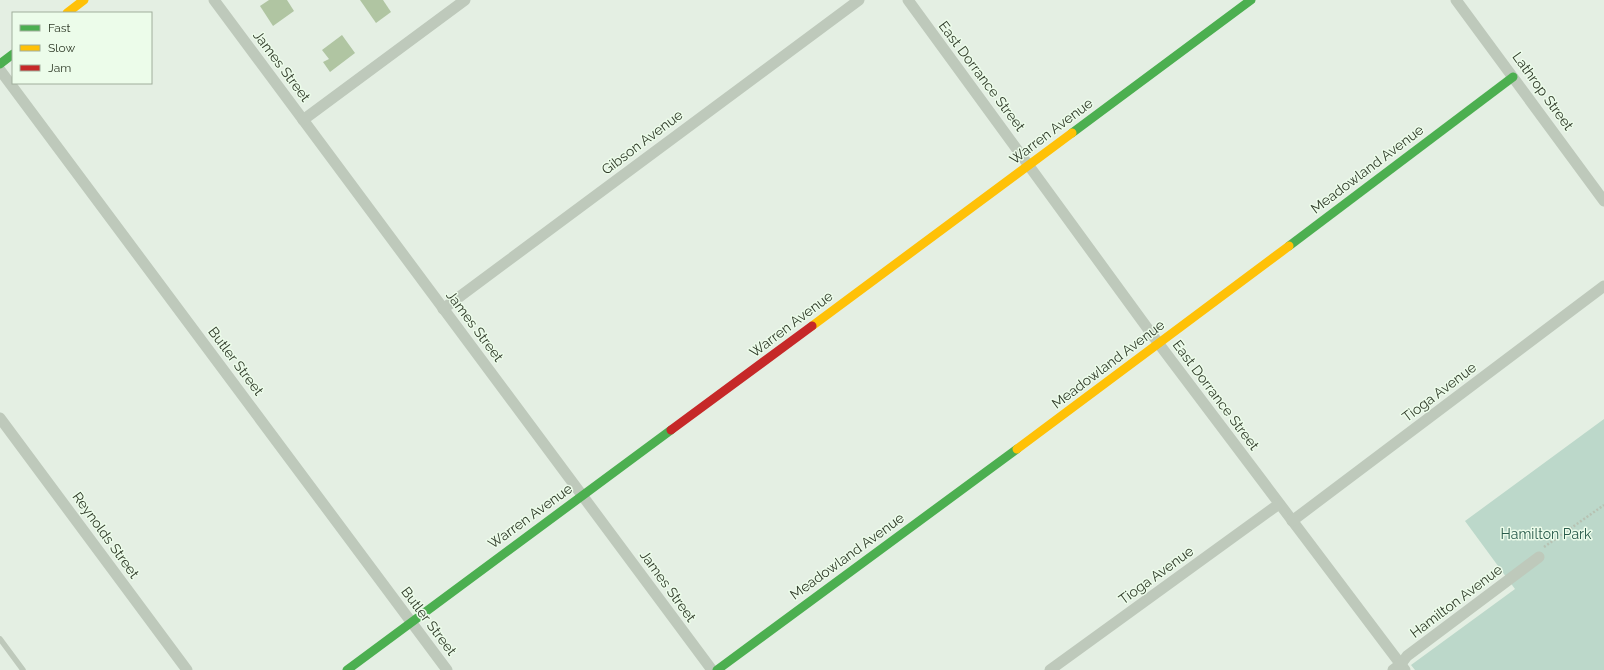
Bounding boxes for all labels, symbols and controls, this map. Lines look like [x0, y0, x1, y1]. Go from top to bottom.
legend [12, 12, 152, 84]
street label: East Dorrance Street [936, 18, 1029, 134]
text: Fast [48, 21, 71, 35]
street label: James Street [250, 27, 314, 105]
text: Slow [48, 41, 75, 55]
street label: Lathrop Street [1509, 49, 1577, 133]
text: Jam [48, 61, 71, 75]
street label: Warren Avenue [1006, 95, 1096, 167]
street label: Gibson Avenue [598, 106, 686, 178]
street label: Meadowland Avenue [1308, 121, 1426, 217]
street label: James Street [443, 287, 507, 365]
street label: Warren Avenue [746, 288, 836, 360]
street label: Meadowland Avenue [1049, 316, 1167, 412]
street label: Butler Street [205, 324, 267, 399]
street label: East Dorrance Street [1170, 337, 1263, 453]
street label: Tioga Avenue [1399, 359, 1479, 425]
street label: Warren Avenue [485, 480, 575, 552]
street label: Reynolds Street [69, 489, 143, 581]
street label: Meadowland Avenue [787, 509, 907, 603]
park label: Hamilton Park [1501, 526, 1592, 542]
street label: Tioga Avenue [1116, 543, 1196, 607]
street label: James Street [637, 547, 699, 625]
street label: Hamilton Avenue [1407, 561, 1505, 641]
street label: Butler Street [398, 584, 460, 659]

